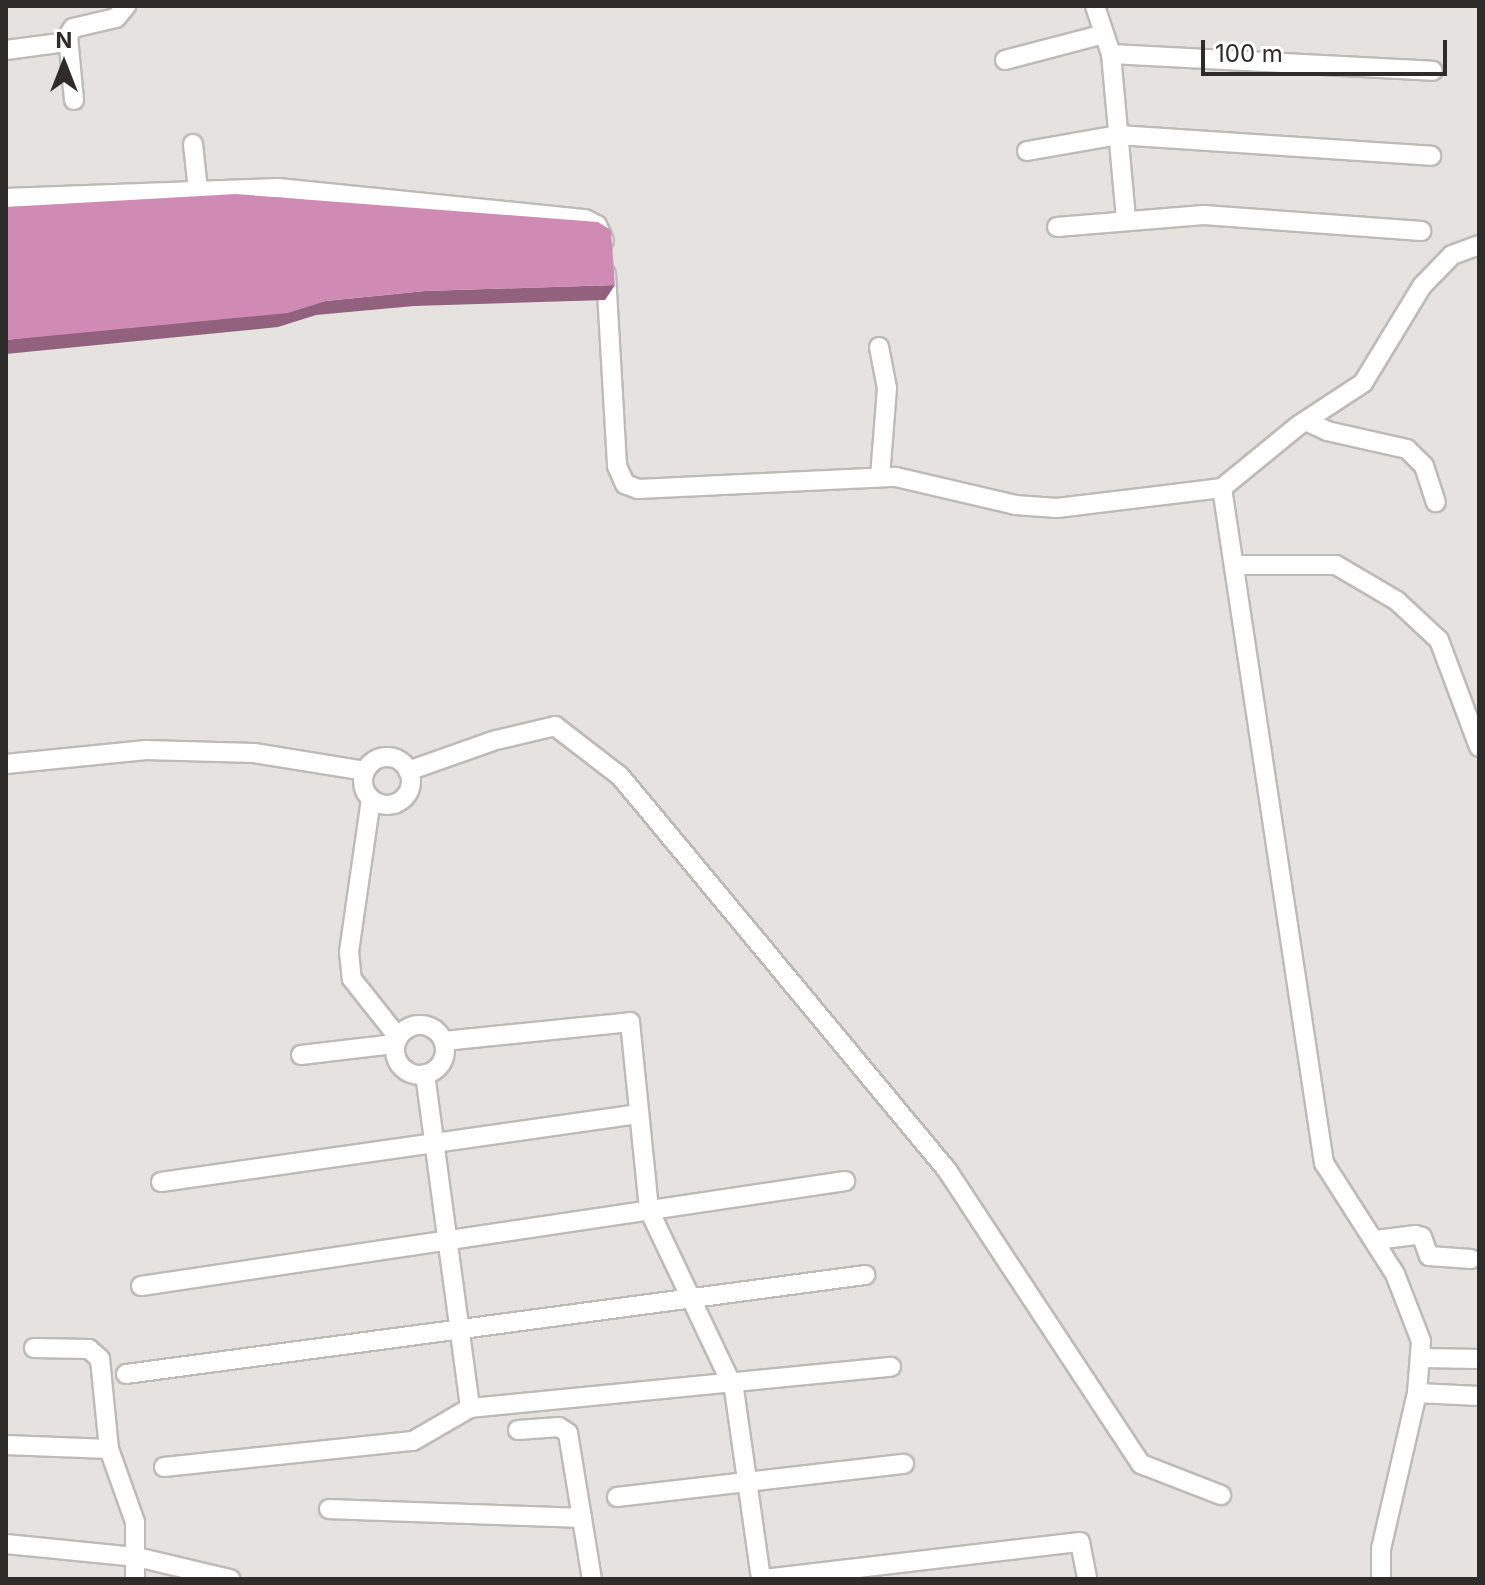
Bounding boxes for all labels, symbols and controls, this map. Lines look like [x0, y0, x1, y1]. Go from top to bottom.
north arrow [24, 24, 104, 104]
scale bar [1205, 24, 1451, 74]
text: N [56, 27, 72, 53]
text: 100 m [1215, 39, 1283, 68]

